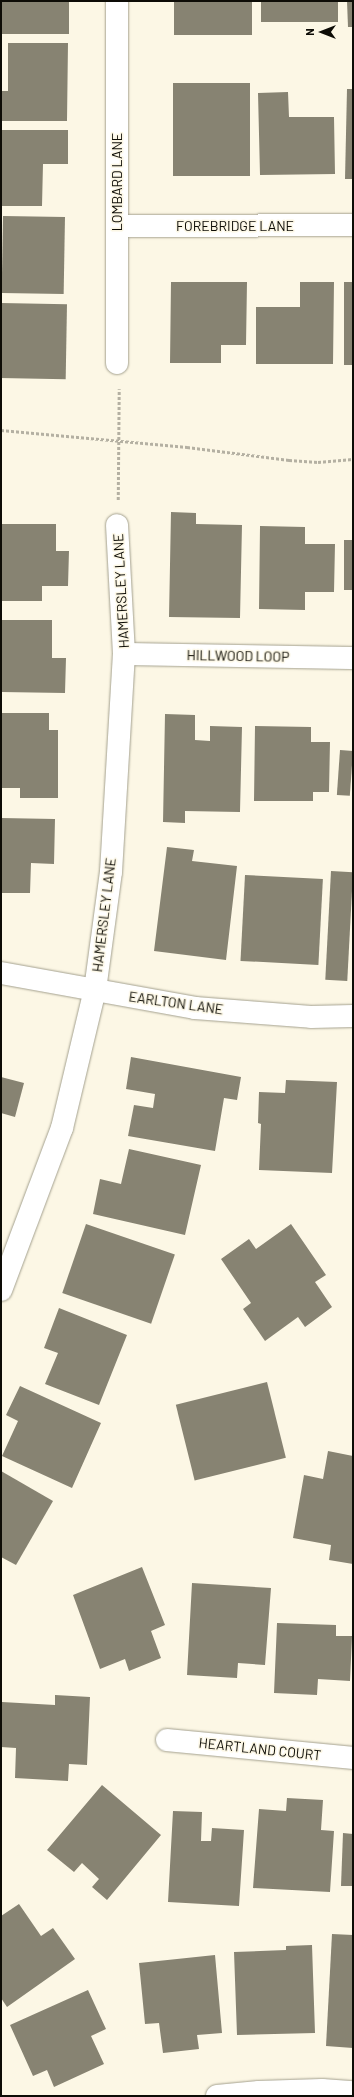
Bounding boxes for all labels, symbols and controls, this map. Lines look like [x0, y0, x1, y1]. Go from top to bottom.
north arrow [302, 12, 342, 52]
text: N [303, 28, 316, 36]
street label: LOMBARD LANE [109, 133, 125, 231]
street label: FOREBRIDGE LANE [176, 218, 294, 234]
street label: HAMERSLEY LANE [110, 533, 132, 649]
street label: HILLWOOD LOOP [186, 647, 290, 665]
street label: HAMERSLEY LANE [89, 857, 119, 973]
street label: EARLTON LANE [128, 988, 224, 1018]
street label: HEARTLAND COURT [198, 1734, 322, 1764]

